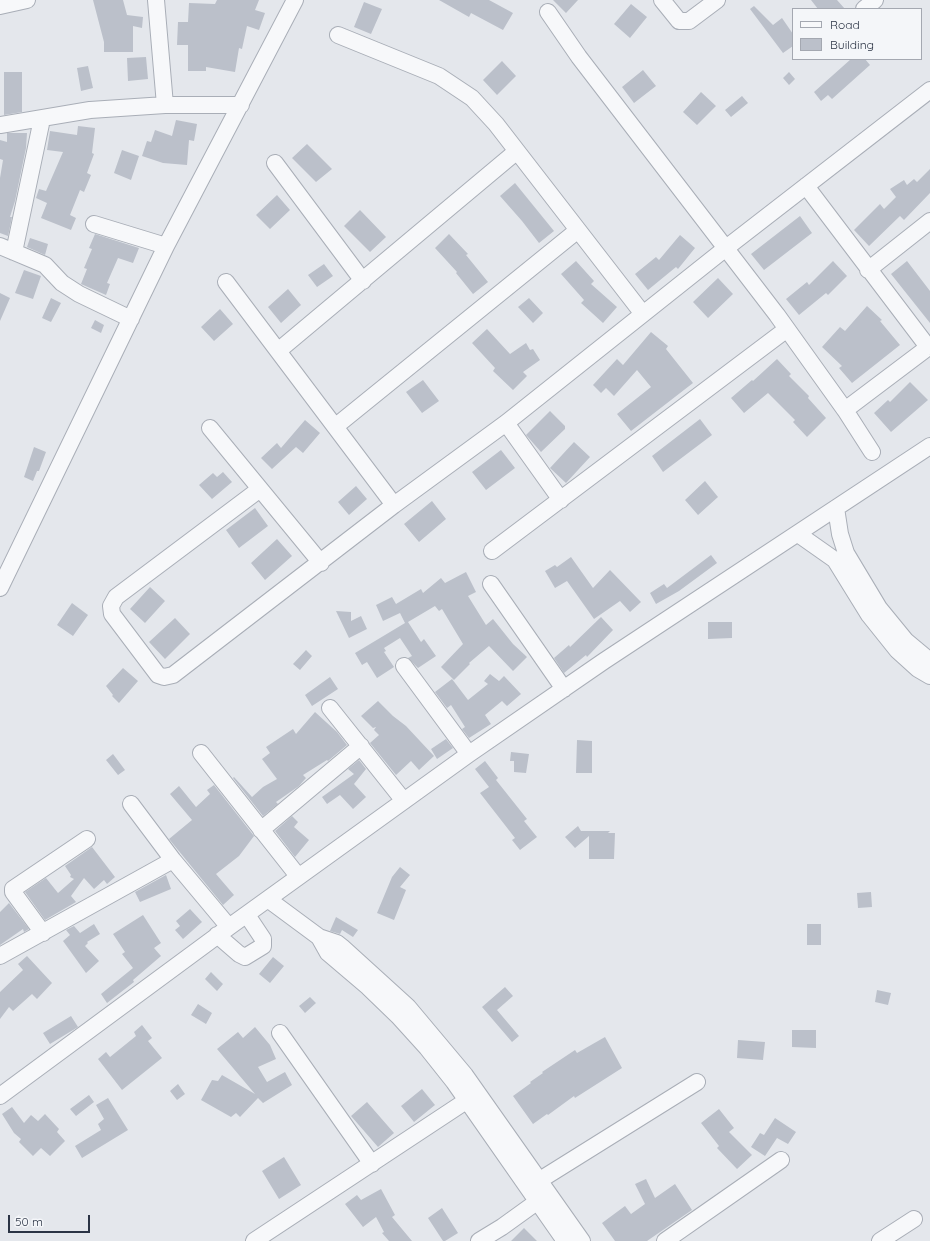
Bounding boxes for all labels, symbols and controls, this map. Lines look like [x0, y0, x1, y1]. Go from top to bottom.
legend [792, 8, 922, 60]
text: Road [830, 17, 860, 32]
text: Building [830, 37, 874, 52]
scale bar [10, 1207, 92, 1233]
text: 50 m [15, 1214, 43, 1229]

